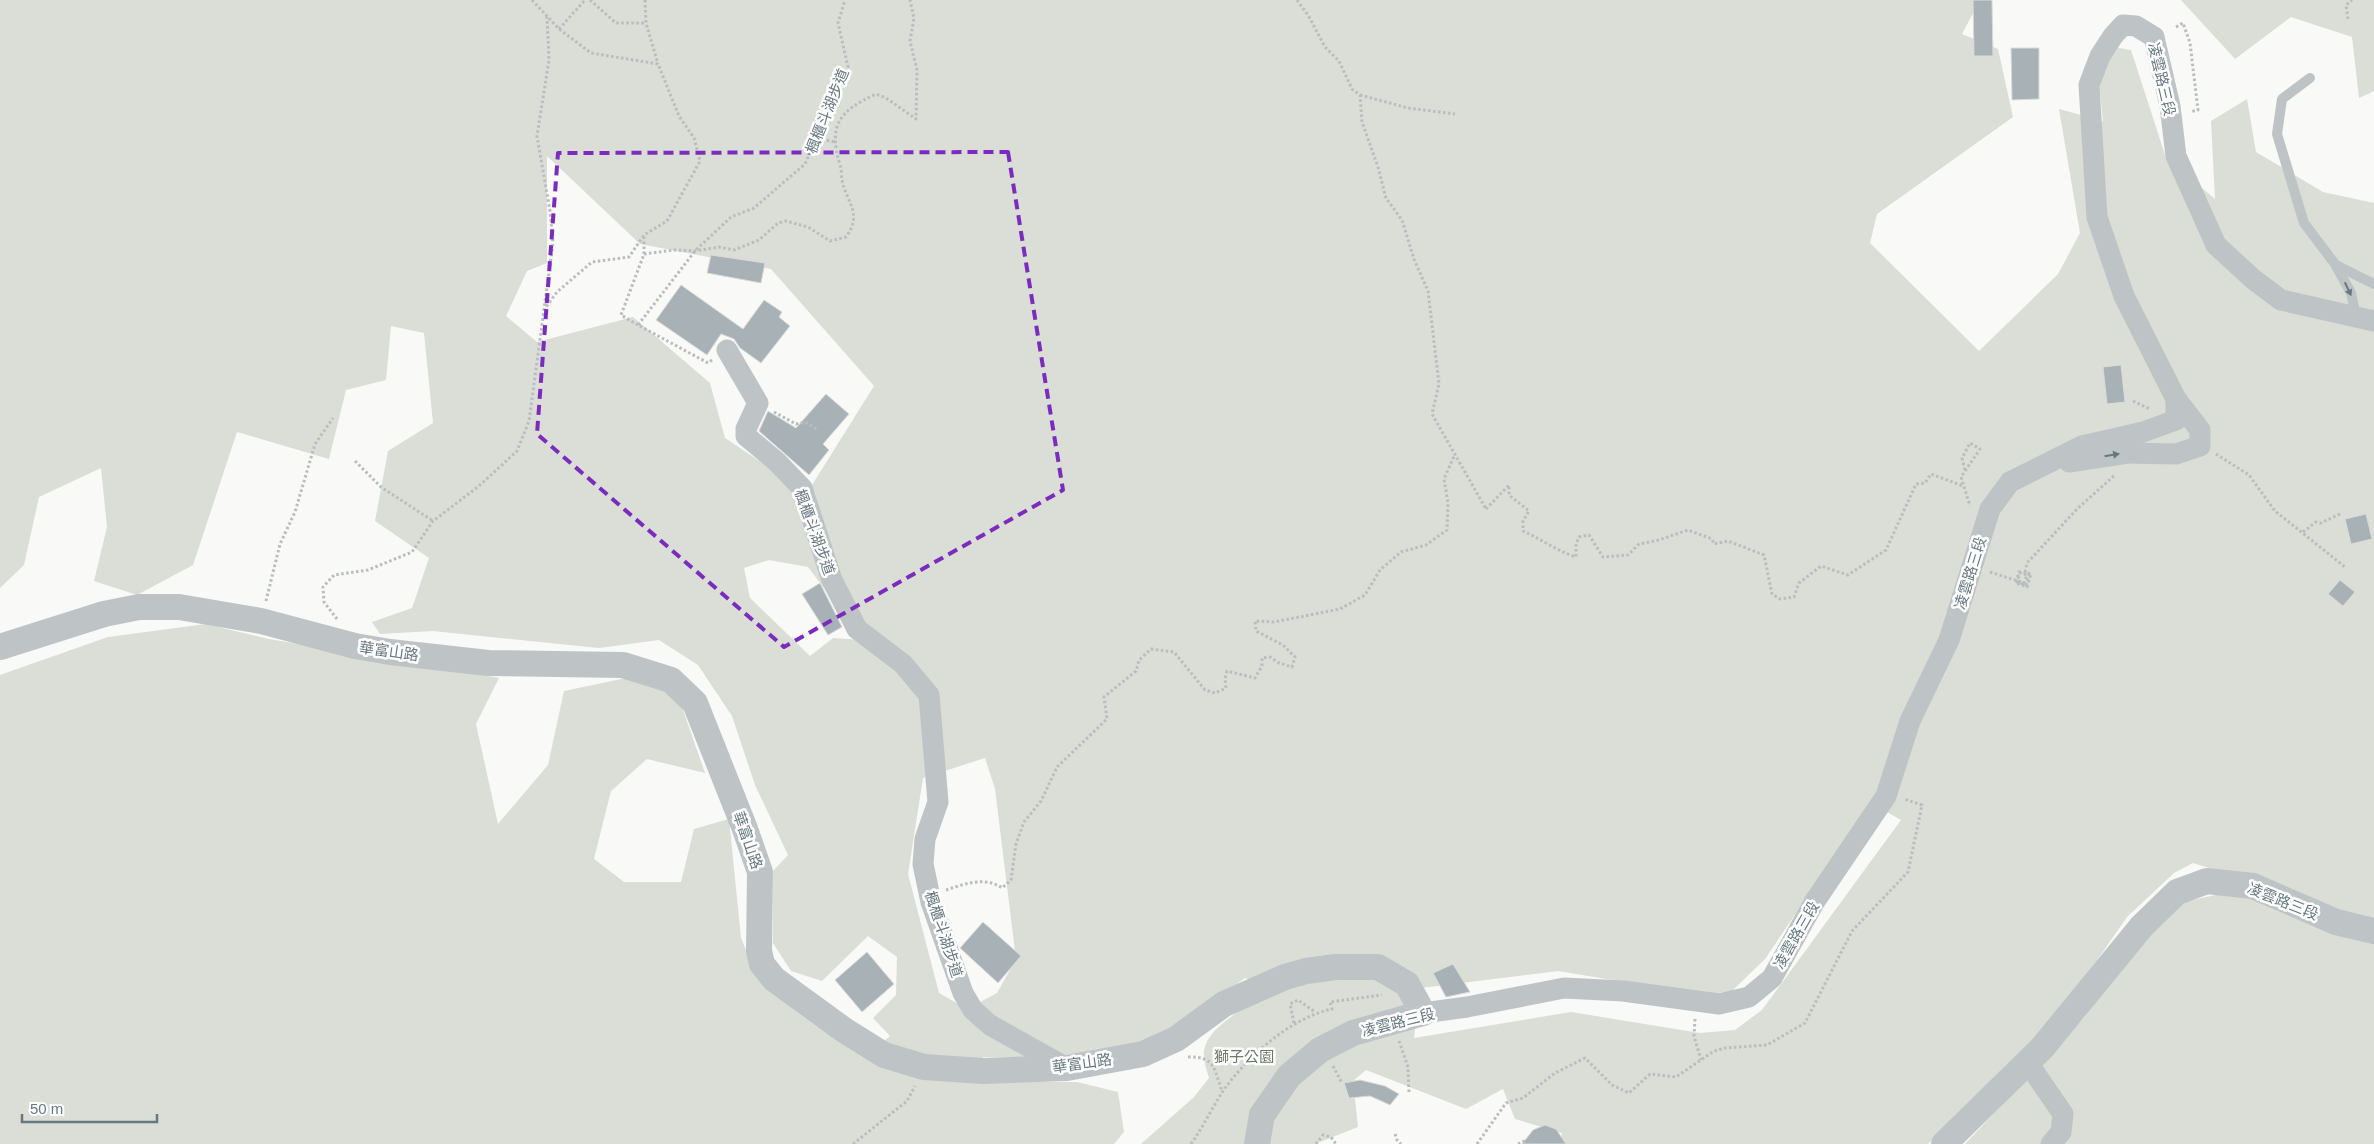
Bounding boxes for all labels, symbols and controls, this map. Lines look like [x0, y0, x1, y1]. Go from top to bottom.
street label: 凌雲路三段 [2145, 41, 2179, 117]
street label: 楓櫃斗湖步道 [802, 66, 852, 156]
one-way arrow [2344, 282, 2352, 296]
one-way arrow [2104, 451, 2120, 459]
street label: 楓櫃斗湖步道 [792, 487, 838, 577]
street label: 凌雲路三段 [1951, 535, 1989, 611]
street label: 華富山路 [358, 638, 420, 664]
street label: 華富山路 [730, 809, 766, 871]
street label: 凌雲路三段 [2245, 879, 2321, 923]
street label: 楓櫃斗湖步道 [922, 889, 966, 979]
street label: 凌雲路三段 [1770, 898, 1822, 972]
street label: 凌雲路三段 [1360, 1005, 1436, 1039]
park label: 獅子公園 [1214, 1048, 1274, 1065]
street label: 華富山路 [1051, 1050, 1113, 1076]
scale bar [22, 1092, 158, 1124]
text: 50 m [30, 1100, 63, 1117]

